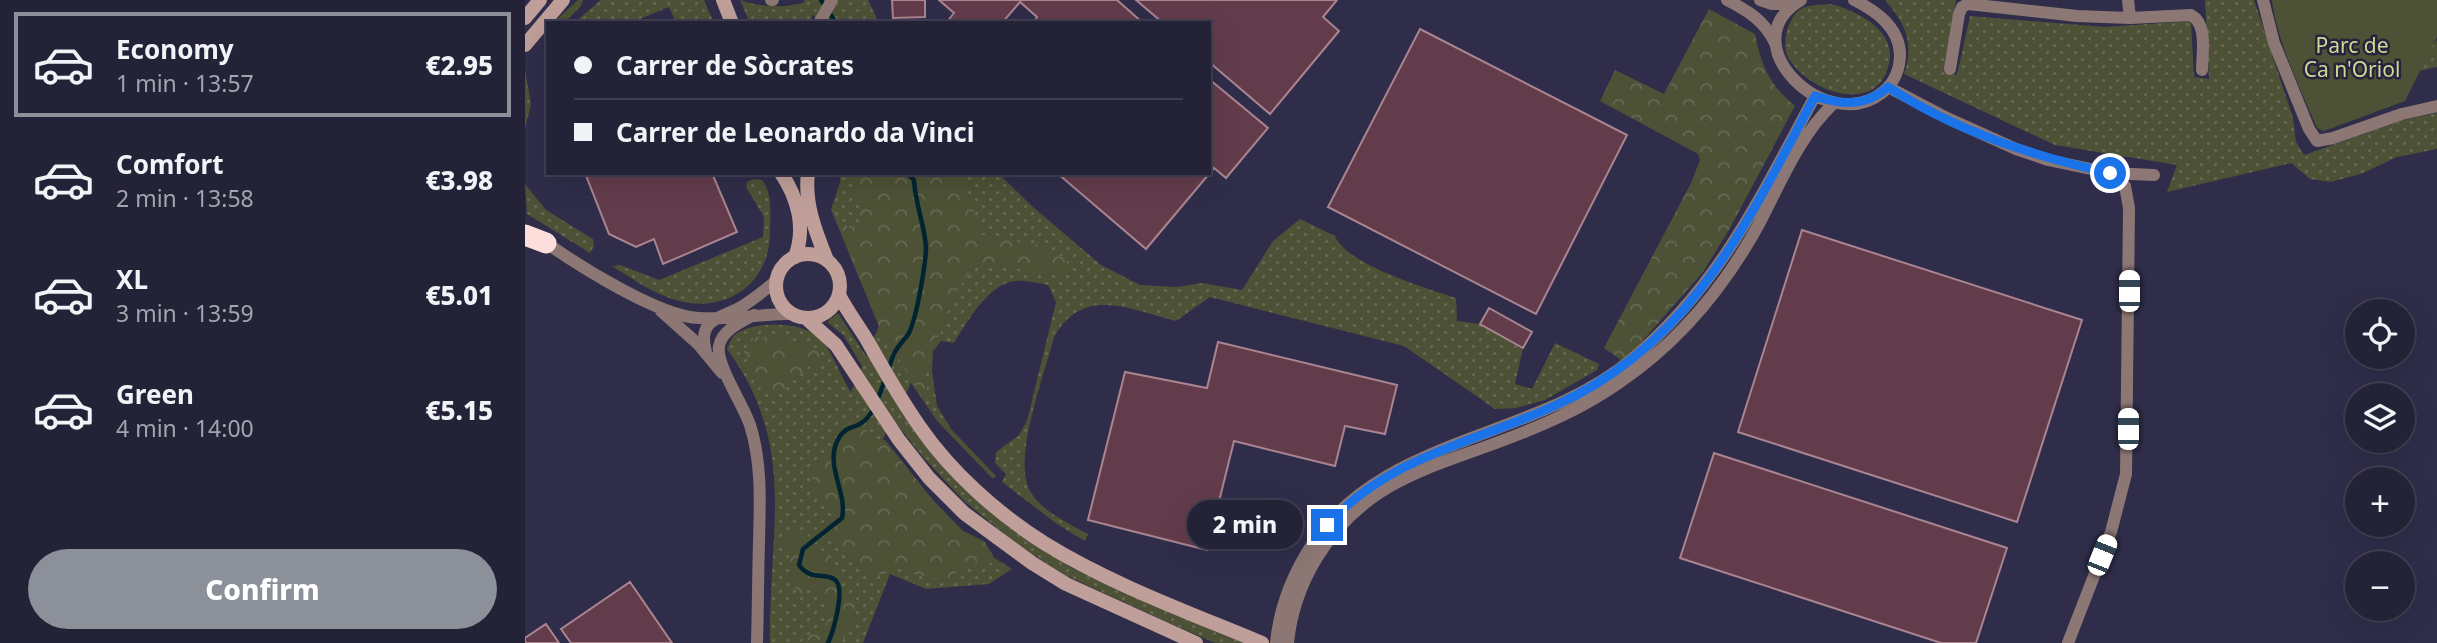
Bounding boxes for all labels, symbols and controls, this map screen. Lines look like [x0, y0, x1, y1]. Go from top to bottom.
text: Economy [116, 31, 234, 67]
park label: Parc de Ca n'Oriol [2304, 31, 2400, 83]
icon: car [32, 33, 95, 96]
text: €2.95 [425, 47, 493, 83]
text: Carrer de Sòcrates [616, 47, 854, 83]
text: 1 min · 13:57 [116, 67, 254, 99]
text: Carrer de Leonardo da Vinci [616, 114, 974, 150]
text: Comfort [116, 146, 224, 182]
icon: car [32, 148, 95, 211]
route start [2094, 157, 2126, 189]
text: €3.98 [425, 162, 493, 198]
text: 2 min · 13:58 [116, 182, 254, 214]
text: XL [116, 261, 148, 297]
icon: car [32, 263, 95, 326]
car [2119, 270, 2140, 312]
text: €5.01 [425, 277, 493, 313]
text: 3 min · 13:59 [116, 297, 254, 329]
map controls [2345, 299, 2415, 621]
button: locate [2345, 299, 2415, 369]
text: Green [116, 376, 194, 412]
icon: car [32, 378, 95, 441]
button: layers [2345, 383, 2415, 453]
text: €5.15 [425, 392, 493, 428]
car [2118, 408, 2139, 450]
text: 4 min · 14:00 [116, 412, 254, 444]
button: + [2345, 467, 2415, 537]
callout: 2 min [1187, 500, 1303, 550]
text: 2 min [1213, 508, 1277, 540]
route end [1311, 509, 1343, 541]
car [2085, 532, 2120, 578]
button: Confirm [28, 549, 497, 629]
button: − [2345, 551, 2415, 621]

